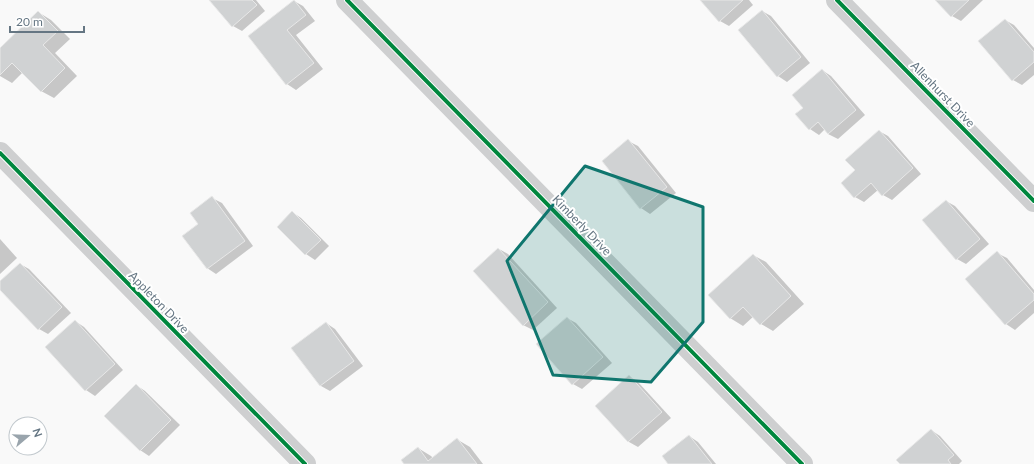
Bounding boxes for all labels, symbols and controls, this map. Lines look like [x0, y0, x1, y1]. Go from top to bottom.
scale bar [10, 8, 84, 34]
text: 20 m [16, 14, 43, 29]
street label: Allenhurst Drive [908, 58, 978, 130]
street label: Kimberly Drive [549, 192, 615, 258]
street label: Appleton Drive [126, 268, 192, 336]
north arrow [8, 416, 48, 456]
text: N [30, 426, 45, 439]

